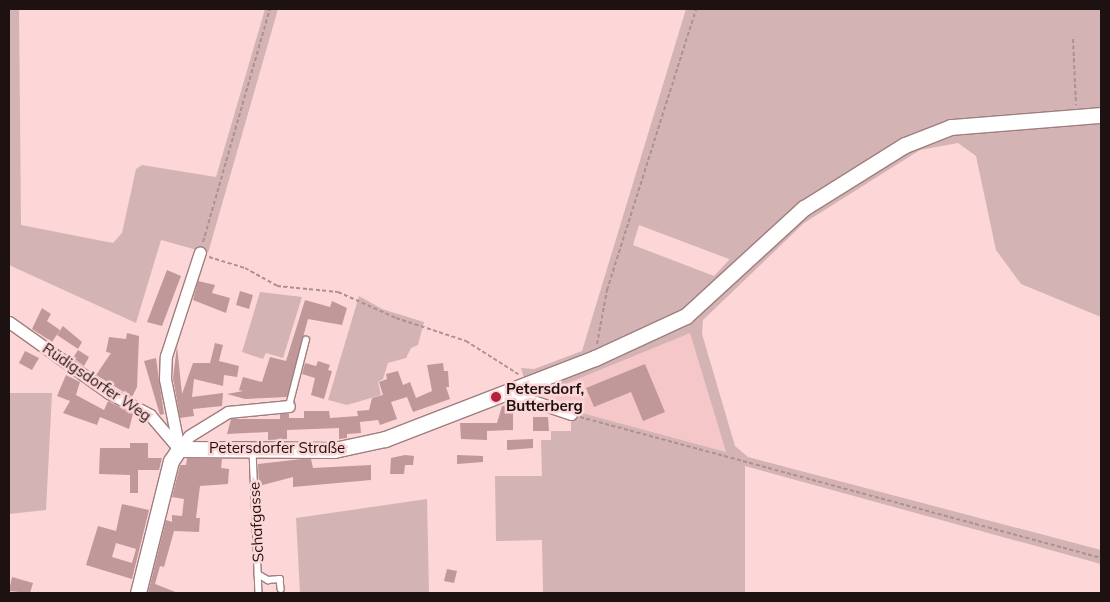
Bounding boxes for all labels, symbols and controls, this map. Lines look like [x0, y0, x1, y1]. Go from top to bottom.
street label: Rüdigsdorfer Weg [39, 339, 155, 425]
place label: Petersdorf, Butterberg [506, 379, 584, 414]
marker: Petersdorf, Butterberg [490, 391, 502, 403]
street label: Petersdorfer Straße [209, 439, 345, 457]
street label: Schafgasse [245, 481, 267, 563]

